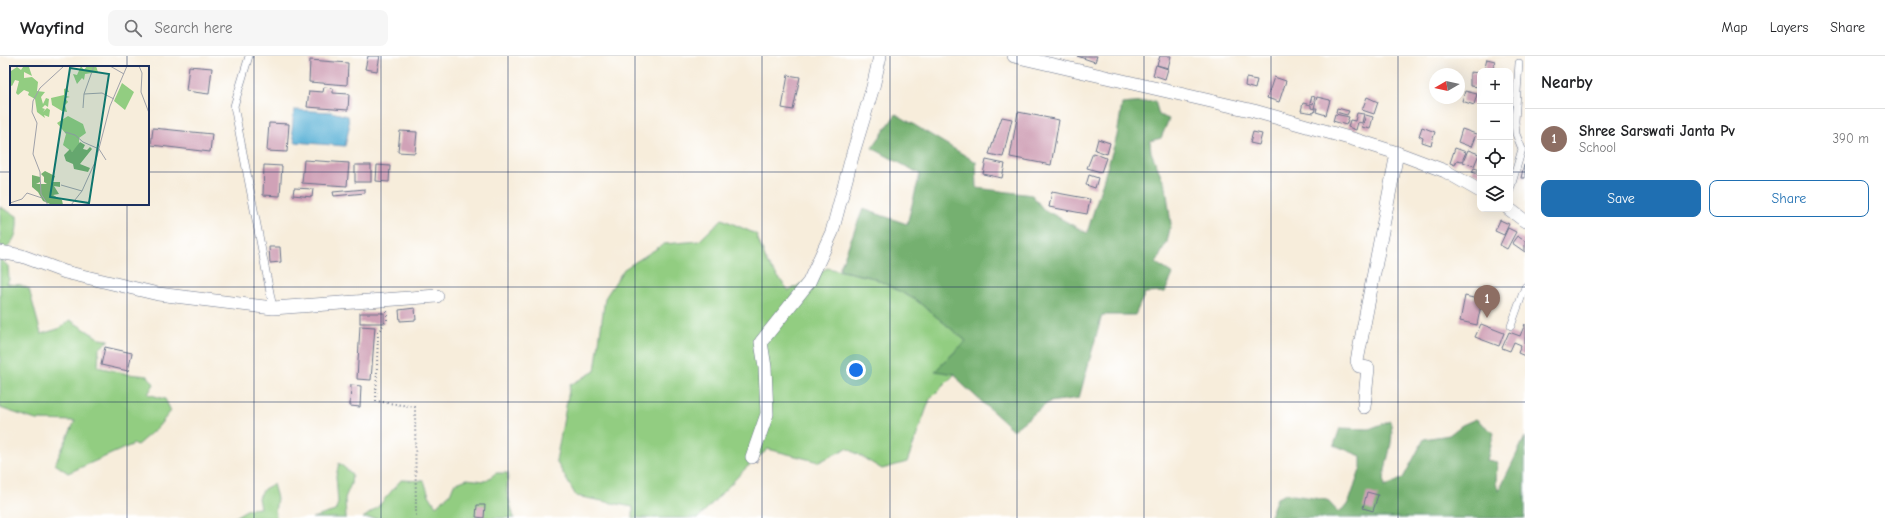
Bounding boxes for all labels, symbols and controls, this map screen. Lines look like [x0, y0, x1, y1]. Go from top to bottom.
search box [108, 10, 388, 46]
text: Wayfind [20, 17, 84, 39]
icon: search [122, 17, 144, 39]
text: Search here [154, 19, 233, 37]
text: Map [1721, 19, 1748, 36]
text: Layers [1770, 19, 1808, 36]
text: Share [1830, 19, 1865, 36]
inset map [10, 66, 149, 205]
north arrow [1429, 68, 1465, 104]
map controls [1477, 68, 1513, 212]
button: + [1477, 68, 1513, 104]
text: Nearby [1541, 73, 1592, 92]
button: − [1477, 104, 1513, 140]
text: Shree Sarswati Janta Pv [1579, 122, 1735, 140]
text: 1 [1551, 131, 1557, 146]
text: 390 m [1833, 131, 1869, 146]
button: locate [1477, 140, 1513, 176]
text: School [1579, 140, 1616, 155]
button: layers [1477, 176, 1513, 212]
button: Save [1541, 180, 1701, 217]
button: Share [1709, 180, 1869, 217]
pin: 1 [1474, 285, 1500, 318]
your location [846, 360, 866, 380]

